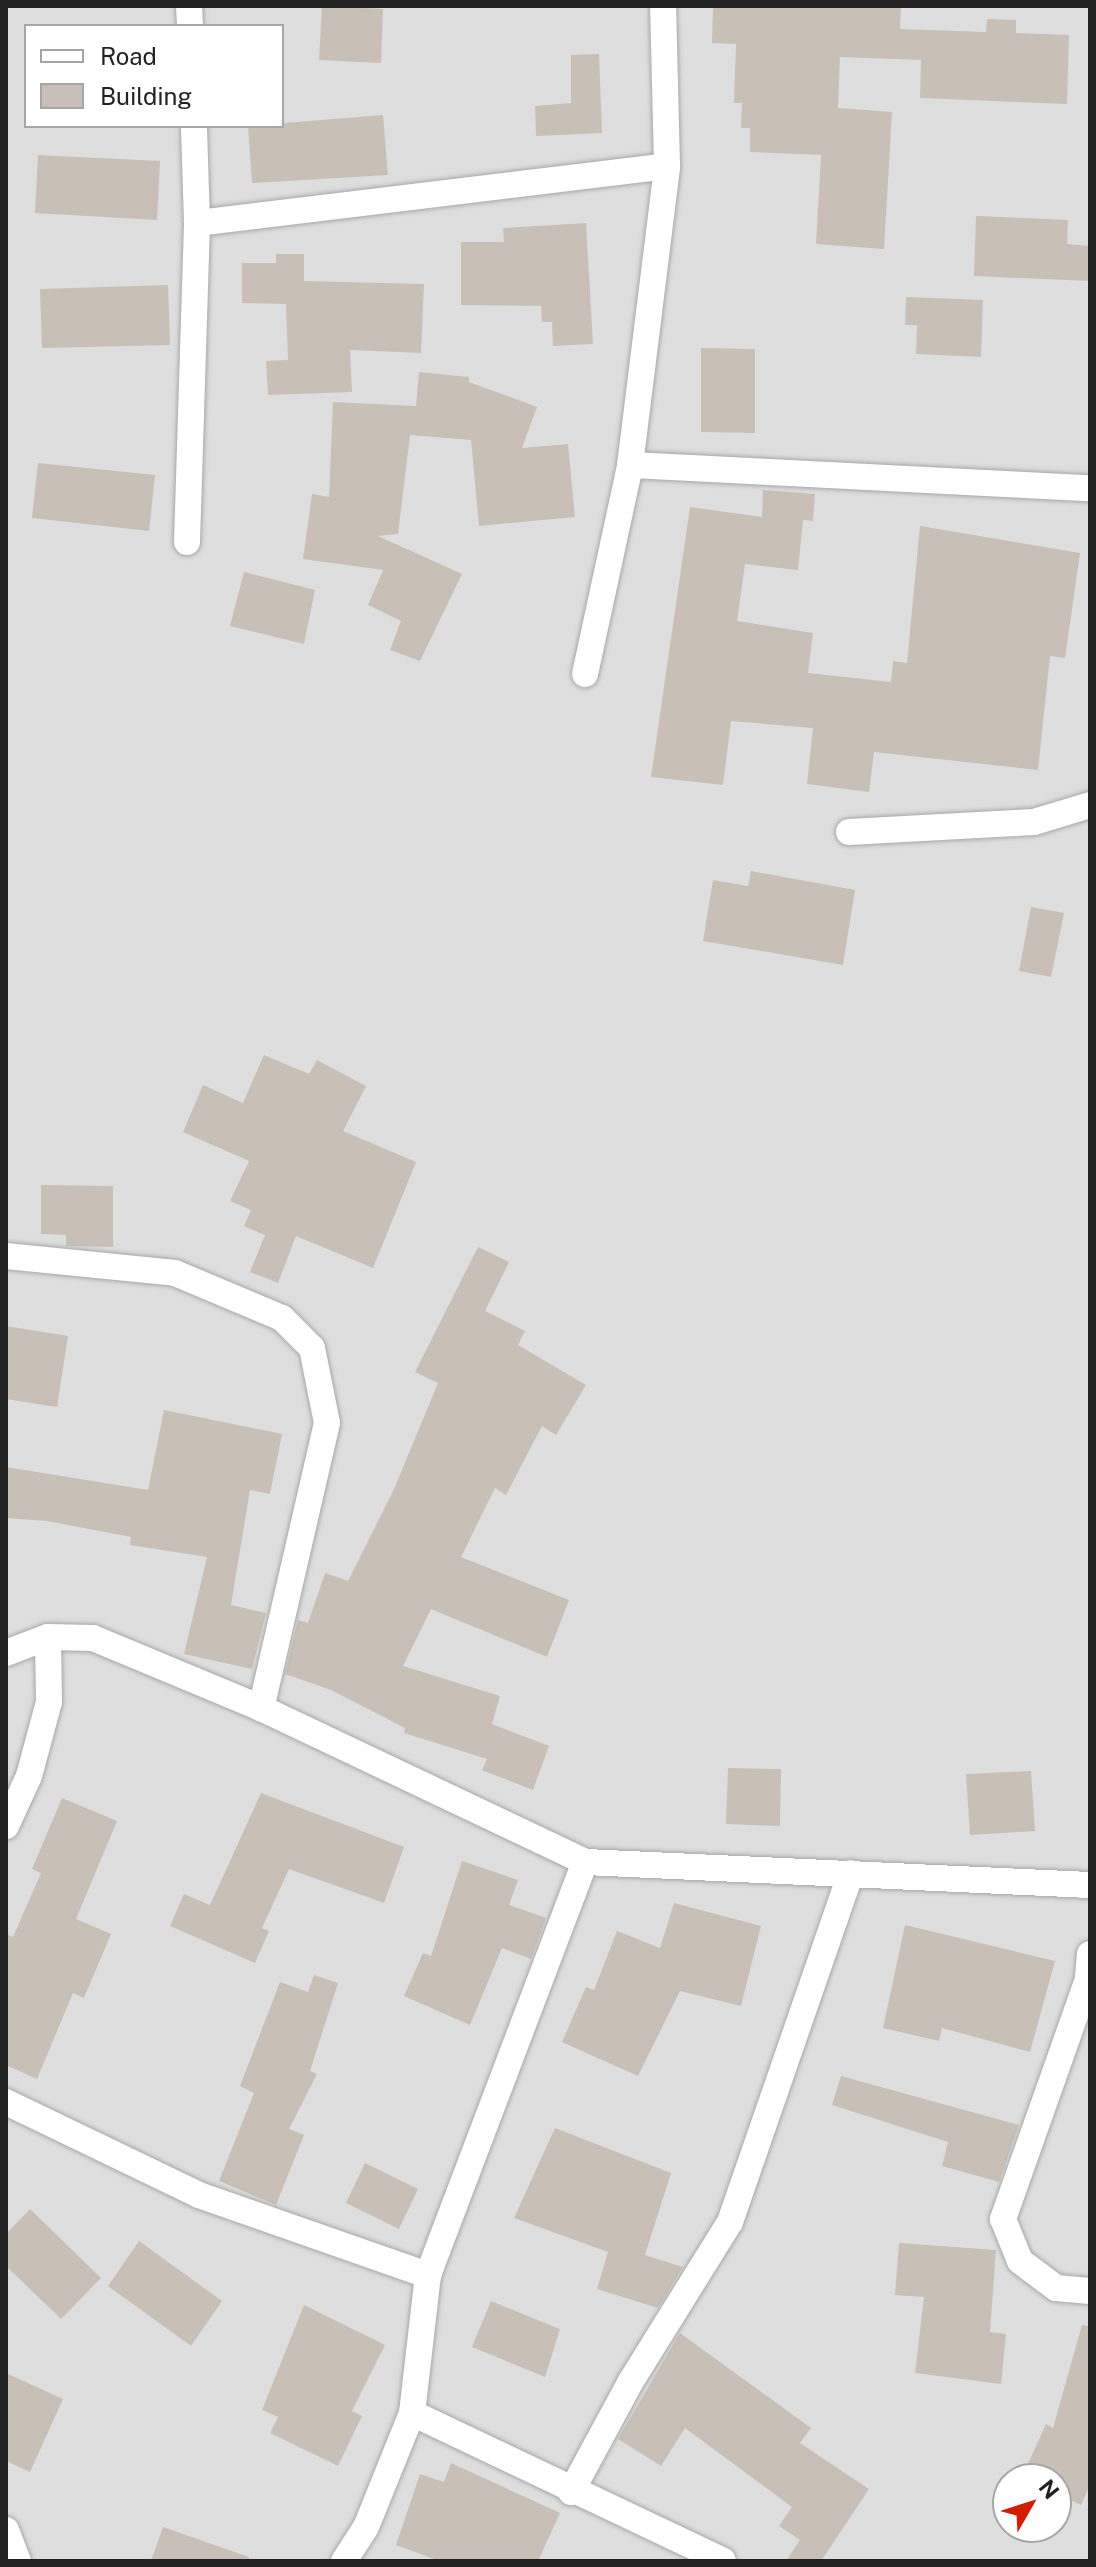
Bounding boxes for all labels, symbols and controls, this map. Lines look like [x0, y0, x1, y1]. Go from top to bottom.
legend [24, 24, 284, 128]
text: Road [100, 42, 157, 70]
text: Building [100, 82, 192, 110]
north arrow [992, 2463, 1072, 2543]
text: N [1034, 2474, 1065, 2504]

